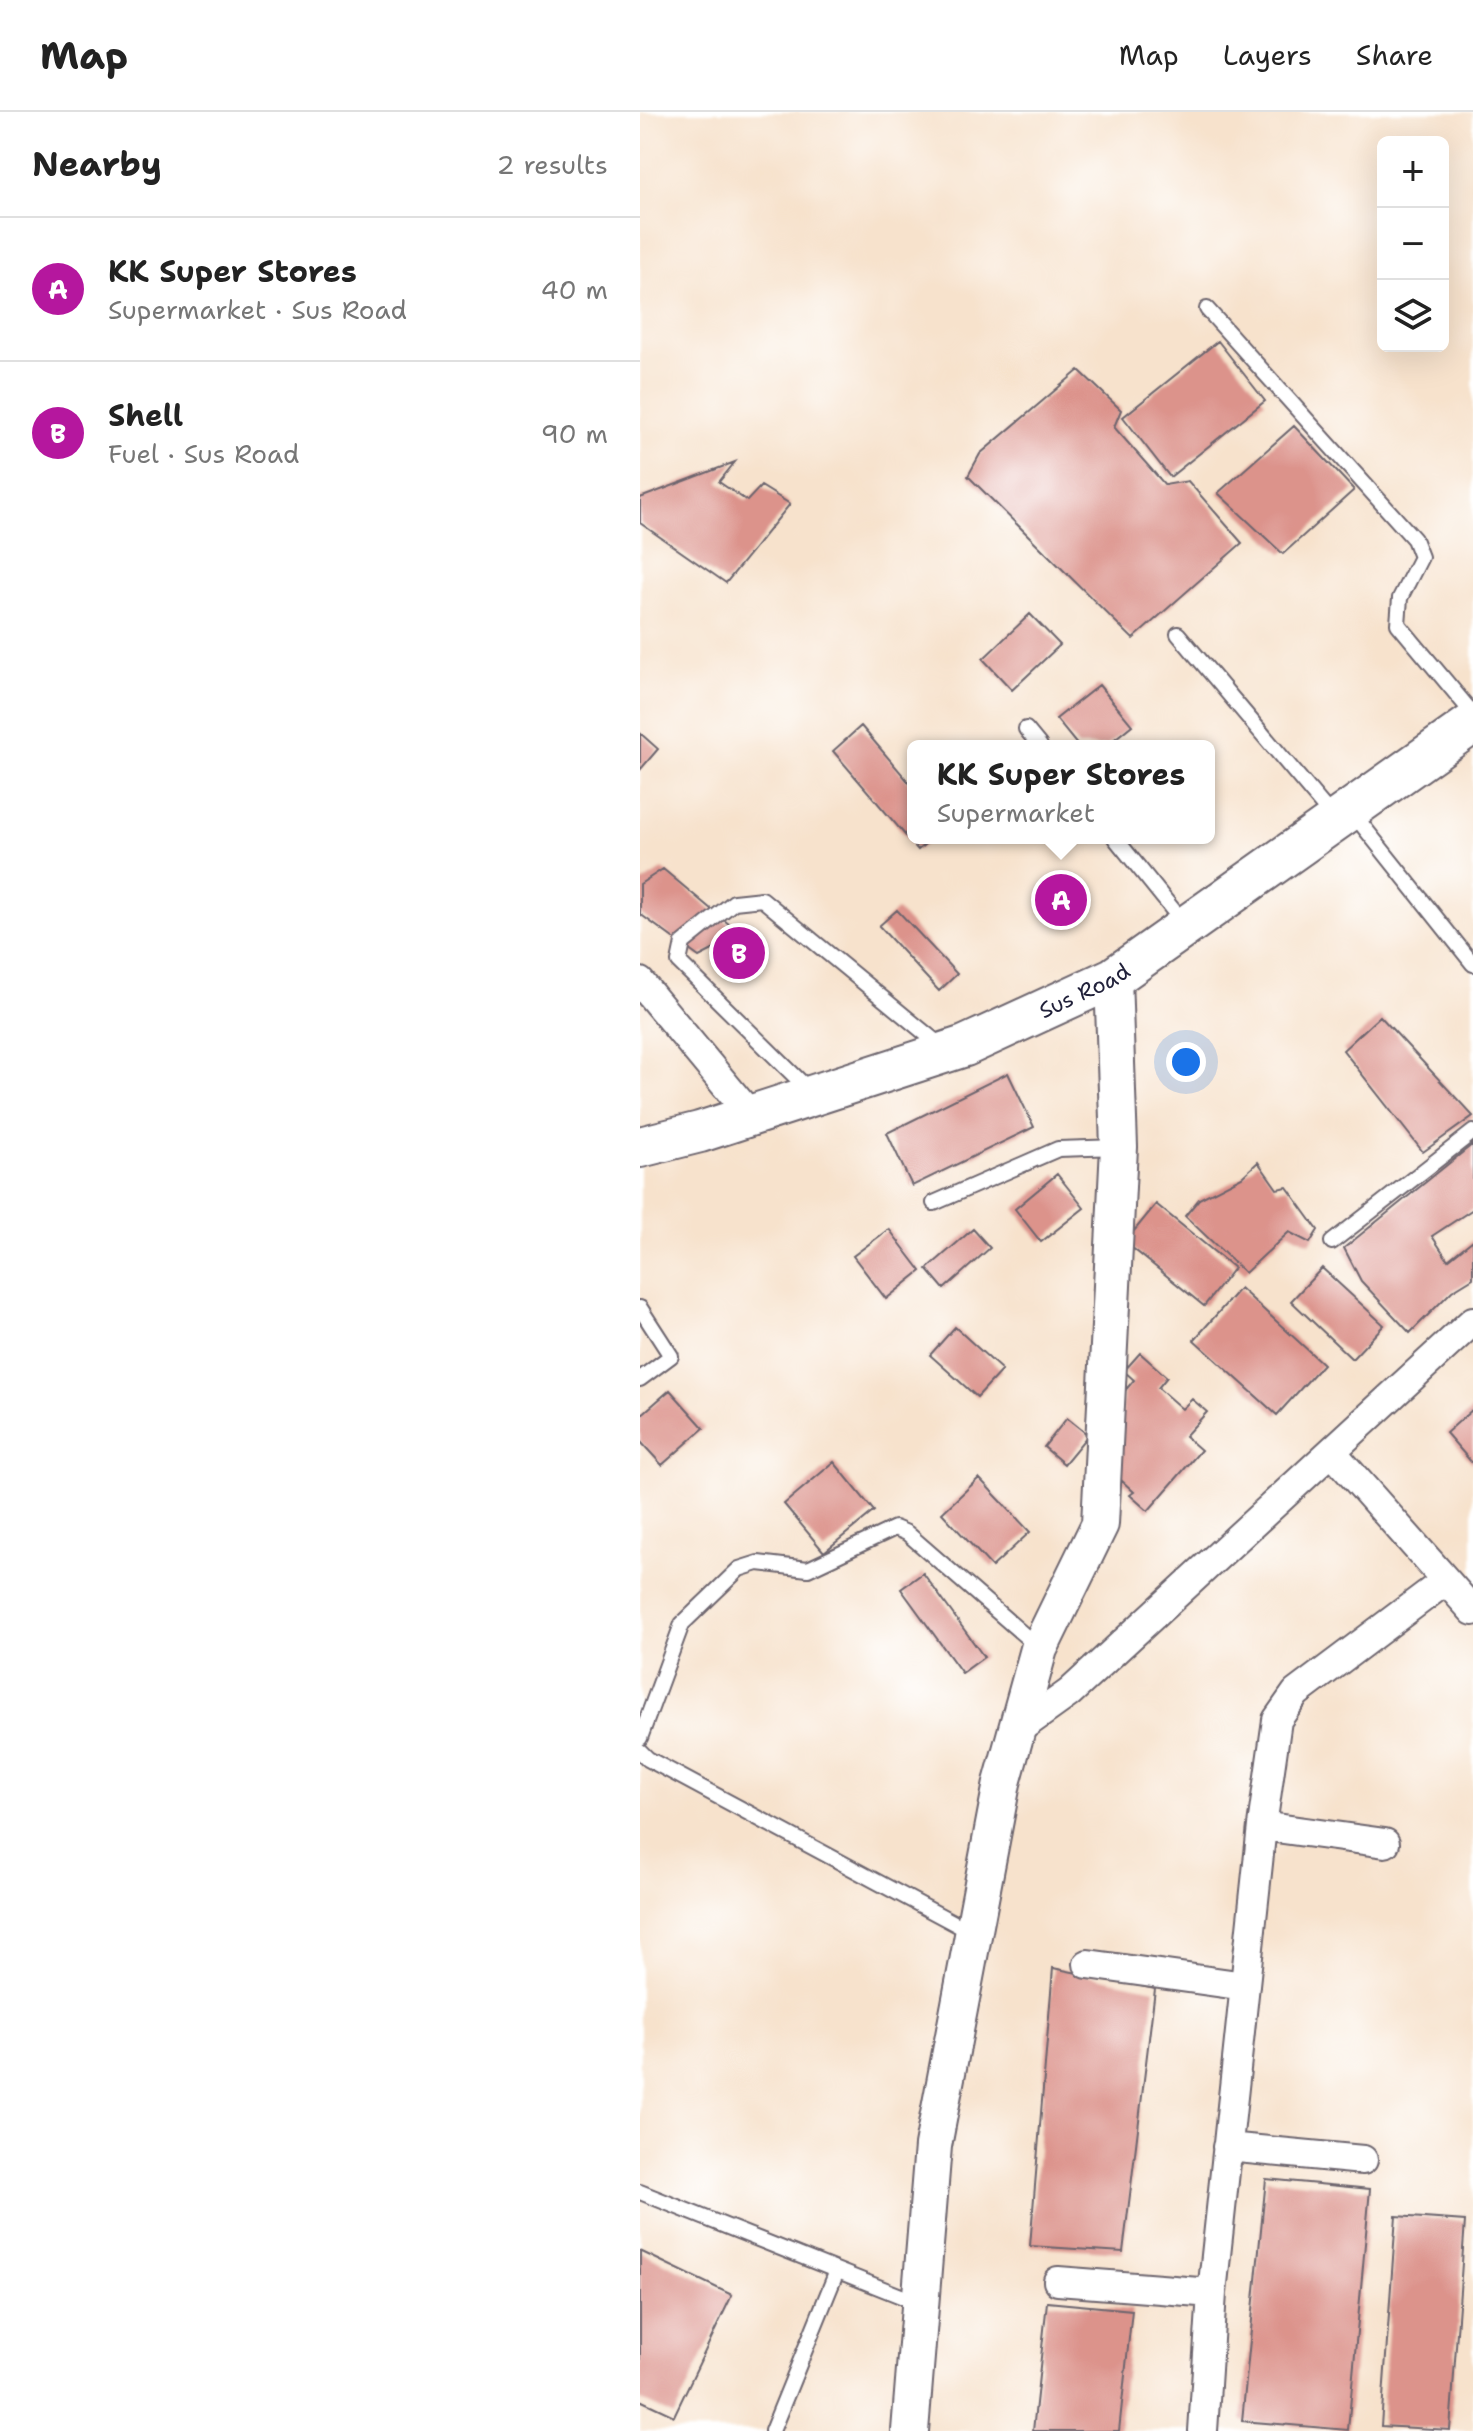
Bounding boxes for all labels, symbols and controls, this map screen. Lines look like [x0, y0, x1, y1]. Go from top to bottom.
text: Map [40, 30, 128, 81]
text: Map [1119, 36, 1179, 74]
text: Layers [1223, 36, 1312, 74]
text: Share [1356, 36, 1433, 74]
map controls [1377, 136, 1449, 352]
button: + [1377, 136, 1449, 208]
text: Nearby [32, 141, 162, 187]
text: 2 results [496, 147, 608, 182]
button: − [1377, 208, 1449, 280]
text: KK Super Stores [108, 251, 357, 292]
text: A [48, 272, 68, 307]
text: 40 m [541, 272, 608, 307]
button: layers [1377, 280, 1449, 352]
text: Supermarket · Sus Road [108, 292, 407, 327]
text: Shell [108, 395, 183, 436]
text: B [50, 416, 66, 451]
text: 90 m [541, 416, 608, 451]
text: Fuel · Sus Road [108, 436, 299, 471]
popup [907, 740, 1215, 844]
text: KK Super Stores [937, 754, 1185, 795]
text: Supermarket [937, 795, 1095, 830]
pin: A [1035, 870, 1087, 930]
pin: B [713, 923, 765, 983]
street label: Sus Road [1034, 956, 1136, 1025]
your location [1166, 1042, 1206, 1082]

